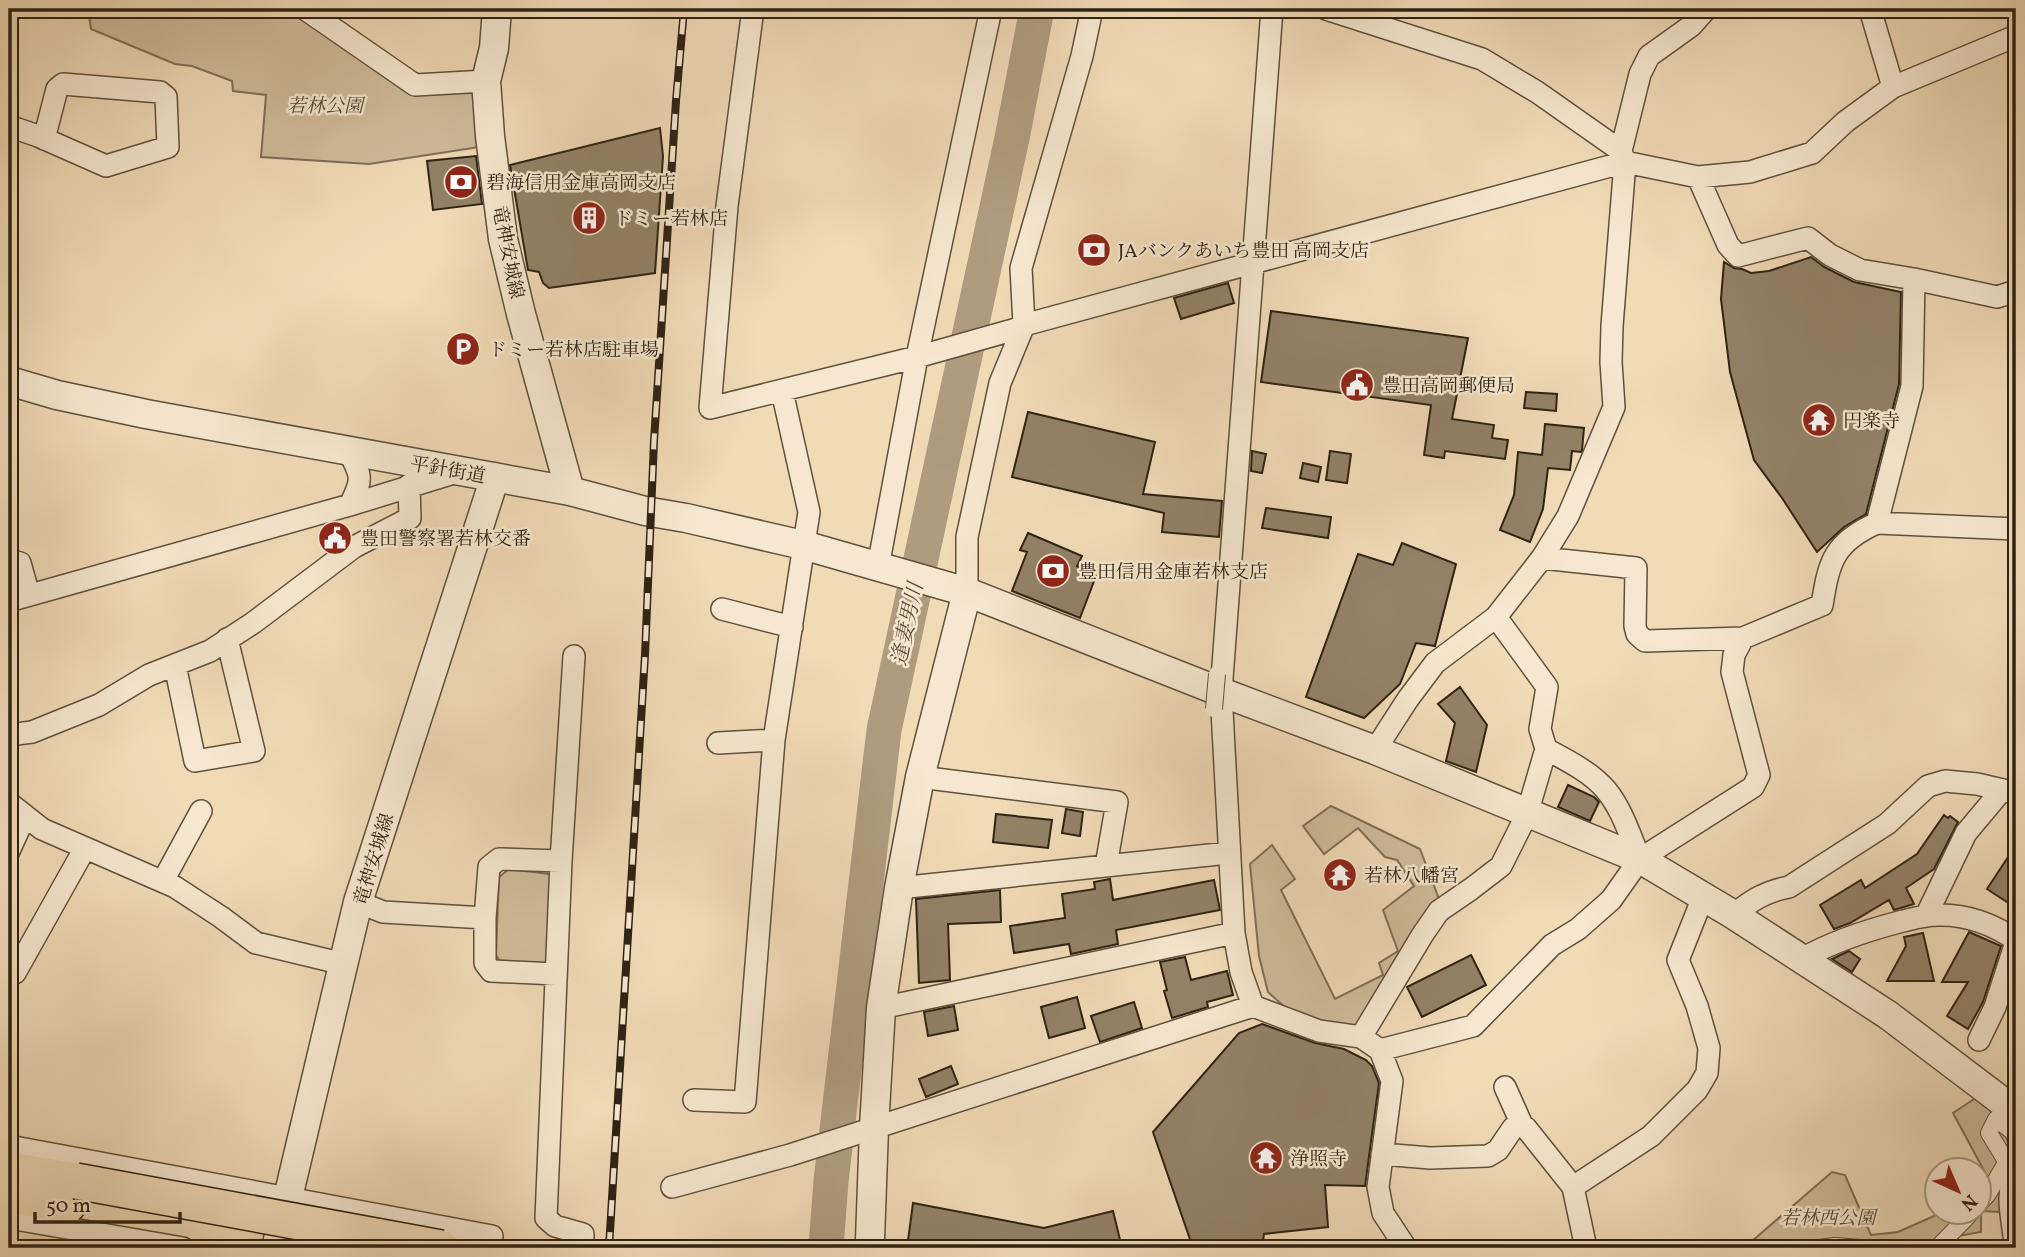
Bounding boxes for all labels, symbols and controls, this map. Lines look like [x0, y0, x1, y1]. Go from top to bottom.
park label: 若林公園 [287, 94, 366, 120]
bank icon: 碧海信用金庫高岡支店 [442, 163, 480, 201]
place label: 碧海信用金庫高岡支店 [486, 171, 676, 197]
building icon: ドミー若林店 [570, 199, 608, 237]
street label: 竜神安城線 [485, 203, 529, 301]
place label: ドミー若林店 [614, 207, 728, 233]
bank icon: JAバンクあいち豊田 高岡支店 [1075, 231, 1113, 269]
place label: JAバンクあいち豊田 高岡支店 [1118, 239, 1369, 265]
parking icon: ドミー若林店駐車場 [444, 330, 482, 368]
place label: ドミー若林店駐車場 [488, 338, 659, 364]
public building icon: 豊田高岡郵便局 [1338, 366, 1376, 404]
place label: 豊田高岡郵便局 [1382, 374, 1515, 400]
temple icon: 円楽寺 [1800, 401, 1838, 439]
place label: 円楽寺 [1843, 409, 1900, 435]
street label: 平針街道 [408, 452, 487, 490]
public building icon: 豊田警察署若林交番 [316, 519, 354, 557]
place label: 豊田警察署若林交番 [360, 527, 531, 553]
bank icon: 豊田信用金庫若林支店 [1034, 552, 1072, 590]
place label: 豊田信用金庫若林支店 [1078, 560, 1268, 586]
water label: 逢妻男川 [886, 578, 932, 668]
street label: 竜神安城線 [349, 810, 401, 909]
temple icon: 若林八幡宮 [1321, 856, 1359, 894]
place label: 若林八幡宮 [1364, 864, 1459, 890]
temple icon: 浄照寺 [1247, 1139, 1285, 1177]
place label: 浄照寺 [1290, 1147, 1347, 1173]
north arrow [1924, 1156, 1994, 1226]
scale bar [35, 1180, 180, 1224]
text: N [1954, 1188, 1982, 1216]
text: 50 m [46, 1192, 91, 1221]
park label: 若林西公園 [1780, 1206, 1878, 1232]

